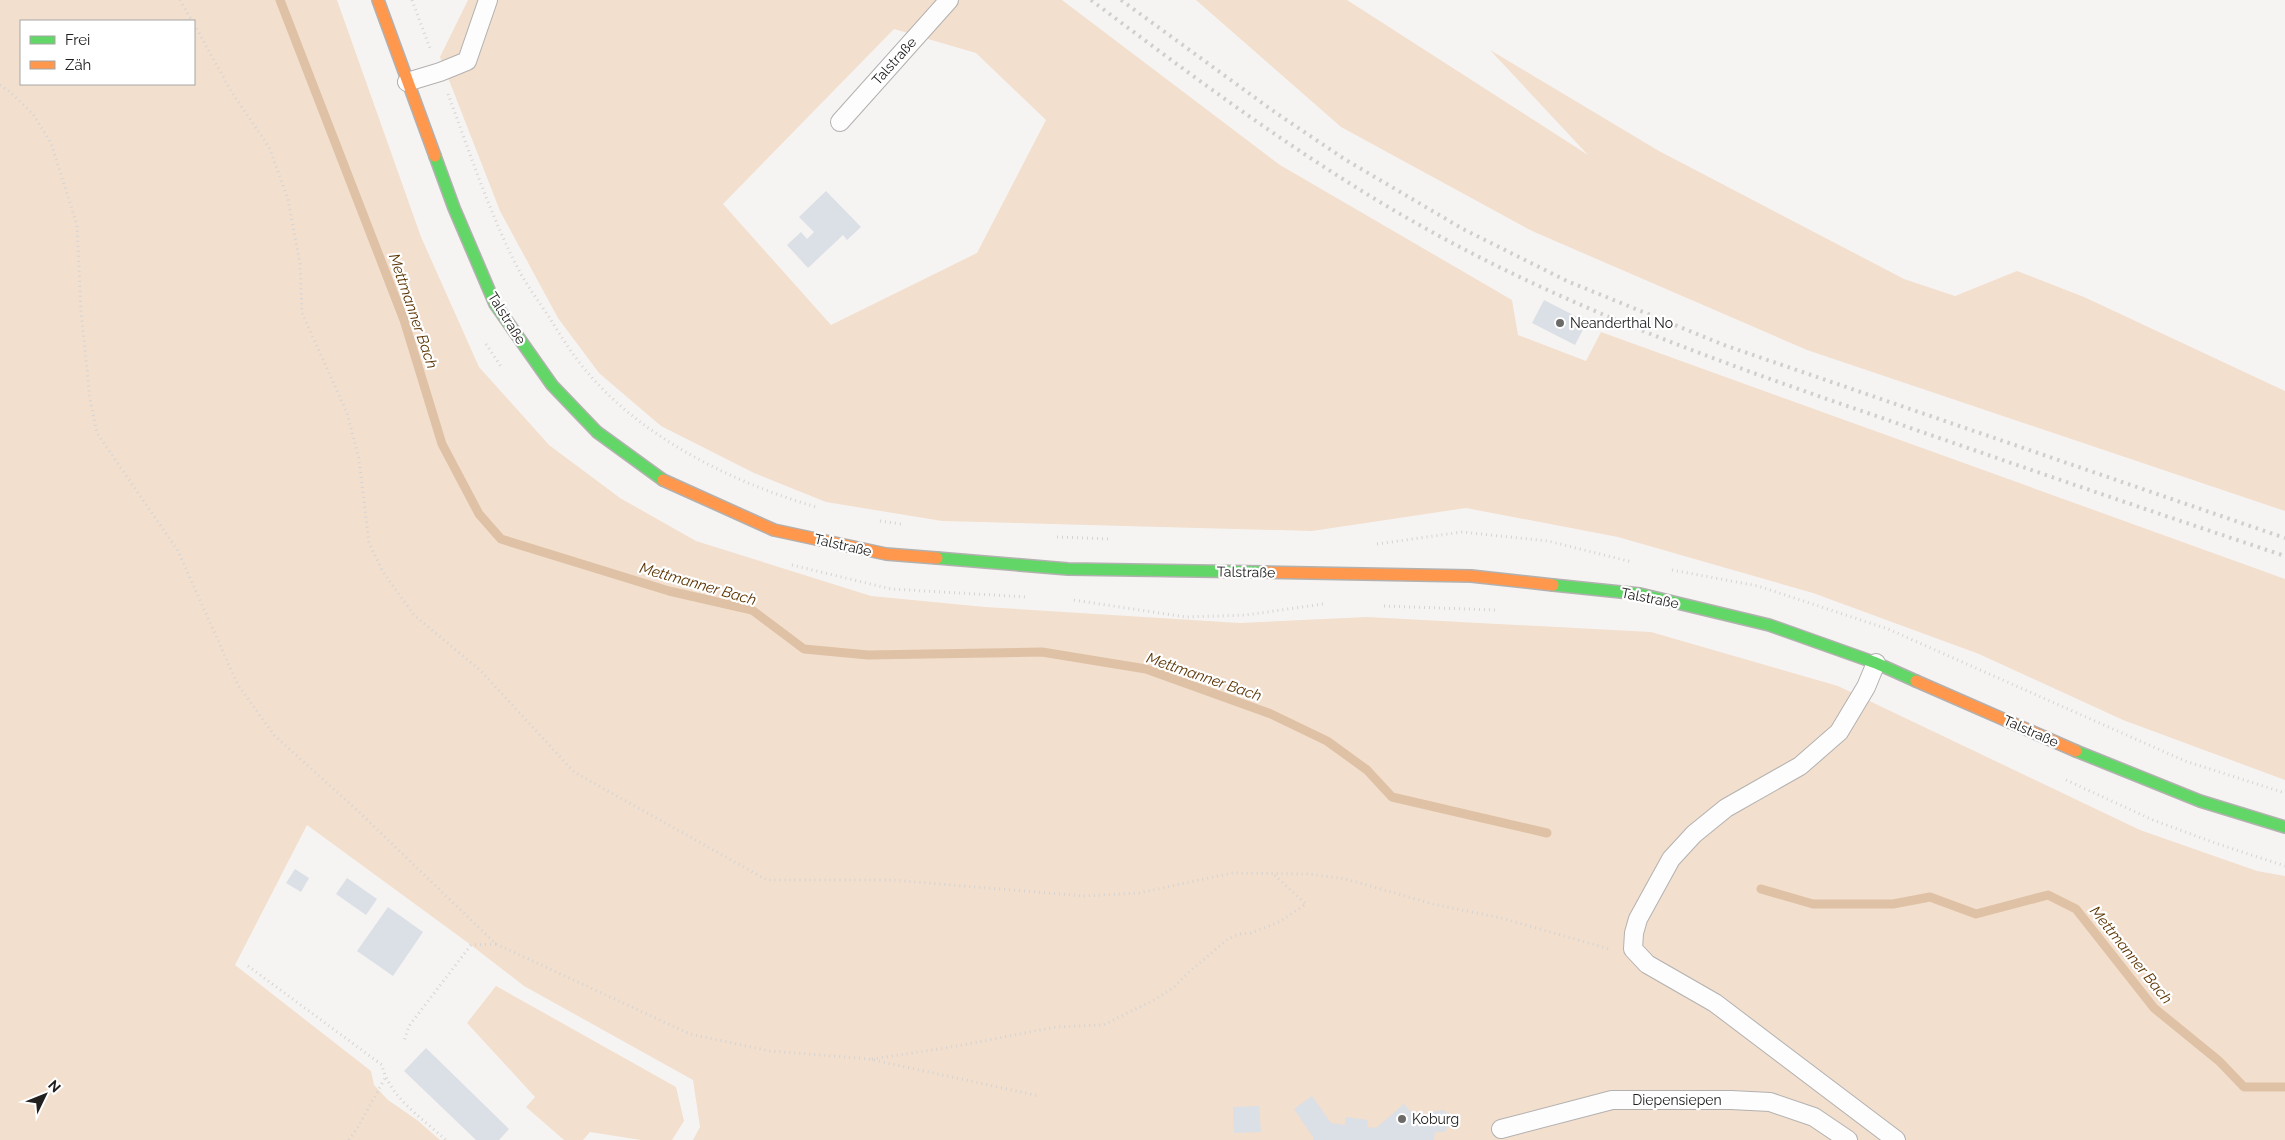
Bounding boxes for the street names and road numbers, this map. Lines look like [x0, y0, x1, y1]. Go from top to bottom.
street label: Talstraße [869, 34, 919, 88]
street label: Talstraße [485, 289, 529, 347]
street label: Talstraße [813, 531, 873, 559]
street label: Talstraße [1217, 563, 1275, 581]
street label: Talstraße [1620, 585, 1680, 611]
street label: Talstraße [2001, 712, 2061, 750]
street label: Diepensiepen [1632, 1092, 1722, 1108]

